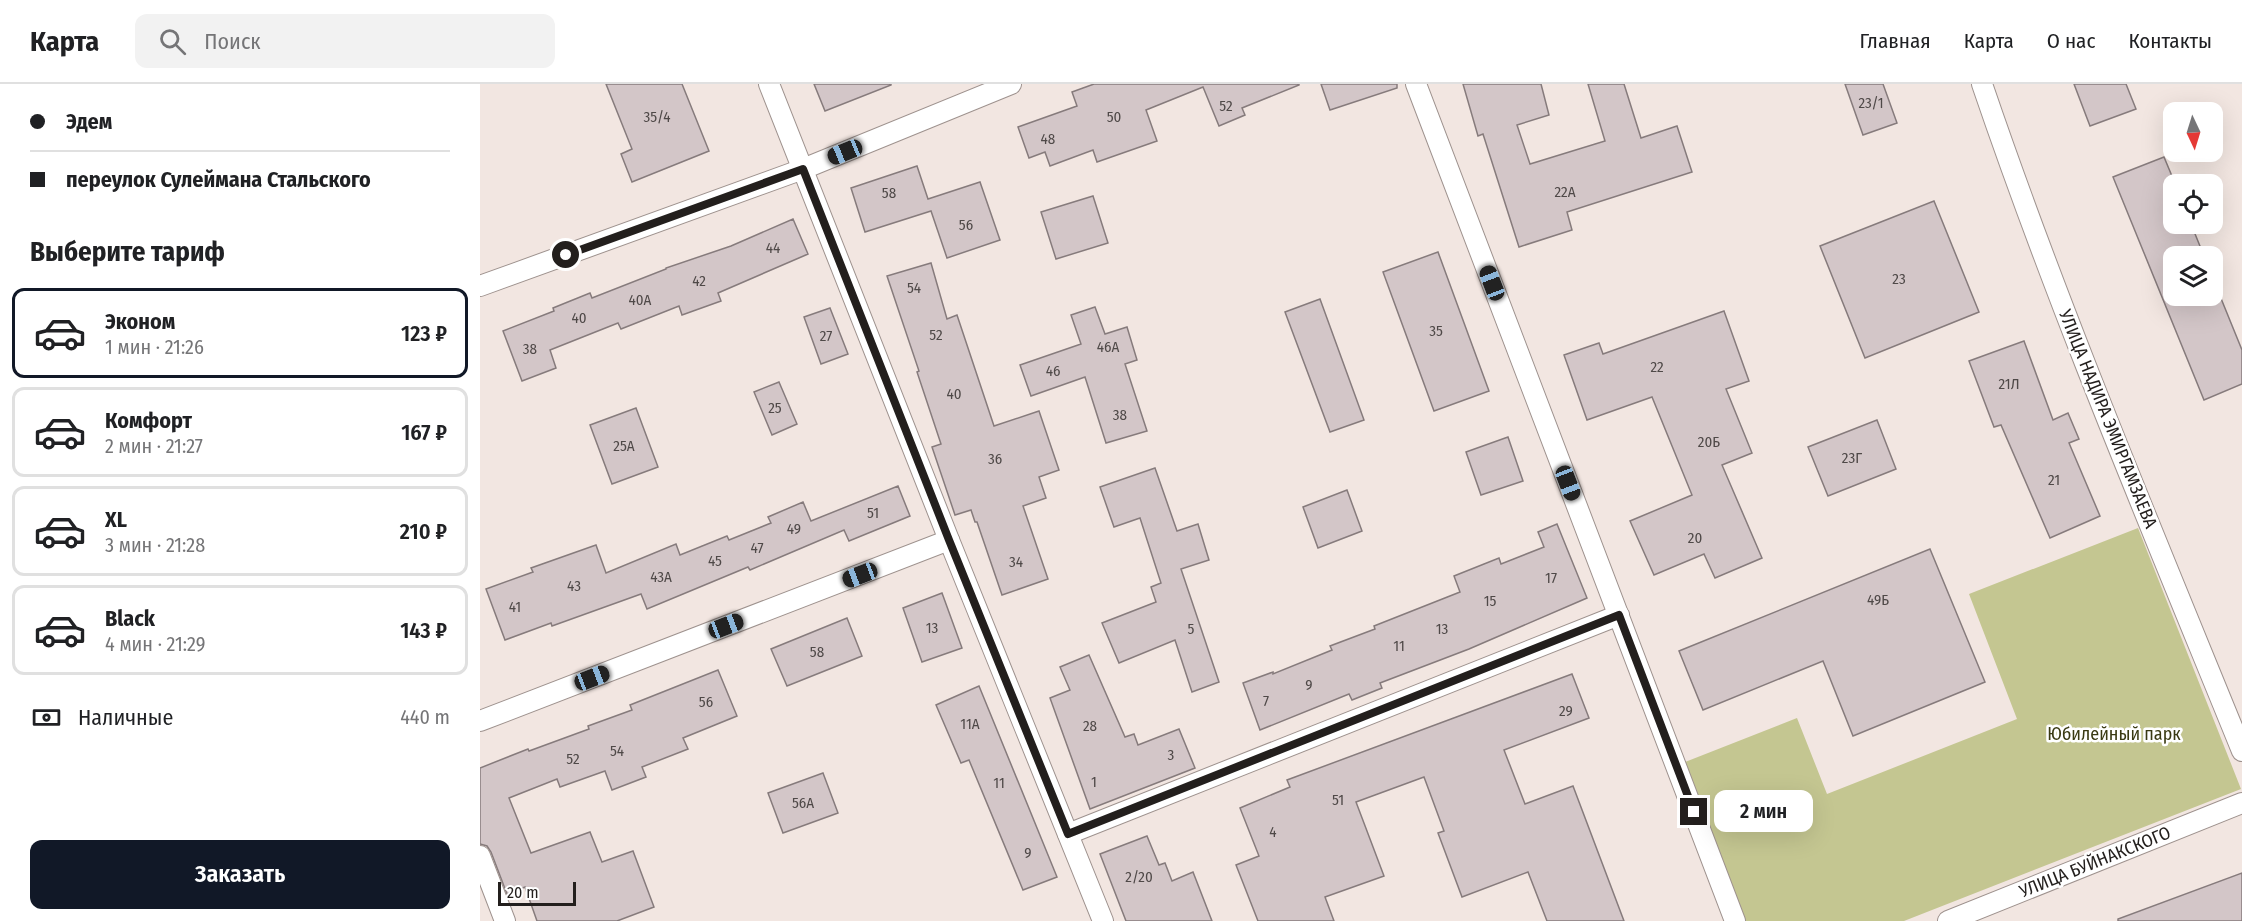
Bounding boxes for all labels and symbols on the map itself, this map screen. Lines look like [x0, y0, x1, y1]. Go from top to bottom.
house number: 23/1 [1858, 94, 1884, 112]
house number: 52 [1219, 97, 1233, 115]
north arrow [2163, 102, 2223, 162]
house number: 35/4 [644, 108, 670, 126]
house number: 50 [1107, 108, 1121, 126]
house number: 48 [1041, 130, 1055, 148]
car [825, 137, 865, 167]
house number: 22А [1554, 183, 1576, 201]
house number: 58 [882, 184, 896, 202]
house number: 56 [959, 216, 973, 234]
house number: 44 [766, 239, 780, 257]
route start [552, 241, 579, 268]
car [1477, 263, 1507, 303]
house number: 23 [1892, 270, 1906, 288]
house number: 42 [692, 272, 706, 290]
house number: 54 [907, 279, 921, 297]
house number: 40А [629, 291, 652, 309]
street label: УЛИЦА НАДИРА ЭМИРГАМЗАЕВА [2054, 306, 2162, 532]
house number: 40 [571, 309, 587, 327]
house number: 35 [1429, 322, 1443, 340]
house number: 52 [929, 326, 943, 344]
house number: 27 [820, 327, 832, 345]
house number: 46А [1097, 338, 1119, 356]
house number: 38 [523, 340, 537, 358]
house number: 22 [1650, 358, 1664, 376]
house number: 46 [1046, 362, 1060, 380]
house number: 21Л [1999, 375, 2019, 393]
house number: 40 [946, 385, 962, 403]
house number: 25 [768, 399, 782, 417]
house number: 38 [1113, 406, 1127, 424]
house number: 20Б [1698, 433, 1720, 451]
house number: 25А [613, 437, 635, 455]
house number: 23Г [1842, 449, 1862, 467]
house number: 36 [988, 450, 1002, 468]
car [1553, 463, 1583, 503]
house number: 21 [2048, 471, 2060, 489]
house number: 51 [867, 504, 879, 522]
house number: 49 [787, 520, 801, 538]
house number: 20 [1688, 529, 1702, 547]
house number: 47 [750, 539, 764, 557]
house number: 45 [708, 552, 722, 570]
house number: 34 [1009, 553, 1023, 571]
car [840, 560, 880, 590]
house number: 43А [650, 568, 672, 586]
house number: 17 [1545, 569, 1557, 587]
house number: 43 [567, 577, 581, 595]
house number: 49Б [1867, 591, 1889, 609]
house number: 15 [1484, 592, 1496, 610]
house number: 41 [509, 598, 521, 616]
car [706, 611, 746, 641]
house number: 13 [926, 619, 939, 637]
house number: 5 [1188, 620, 1195, 638]
house number: 13 [1436, 620, 1449, 638]
house number: 11 [1393, 637, 1405, 655]
house number: 58 [810, 643, 824, 661]
car [572, 663, 612, 693]
house number: 9 [1305, 676, 1313, 694]
house number: 7 [1263, 692, 1269, 710]
house number: 56 [699, 693, 713, 711]
house number: 29 [1559, 702, 1573, 720]
house number: 11А [960, 715, 980, 733]
house number: 28 [1083, 717, 1097, 735]
park label: Юбилейный парк [2047, 723, 2181, 745]
house number: 54 [610, 742, 624, 760]
house number: 3 [1168, 746, 1175, 764]
house number: 52 [566, 750, 580, 768]
house number: 1 [1091, 773, 1097, 791]
house number: 11 [993, 774, 1005, 792]
house number: 51 [1332, 791, 1344, 809]
callout: 2 мин [1715, 791, 1814, 833]
house number: 56А [792, 794, 814, 812]
route end [1680, 798, 1707, 825]
street label: УЛИЦА БУЙНАКСКОГО [2015, 822, 2174, 903]
house number: 4 [1269, 823, 1277, 841]
house number: 9 [1024, 844, 1032, 862]
house number: 2/20 [1125, 868, 1153, 886]
scale bar [498, 879, 576, 906]

